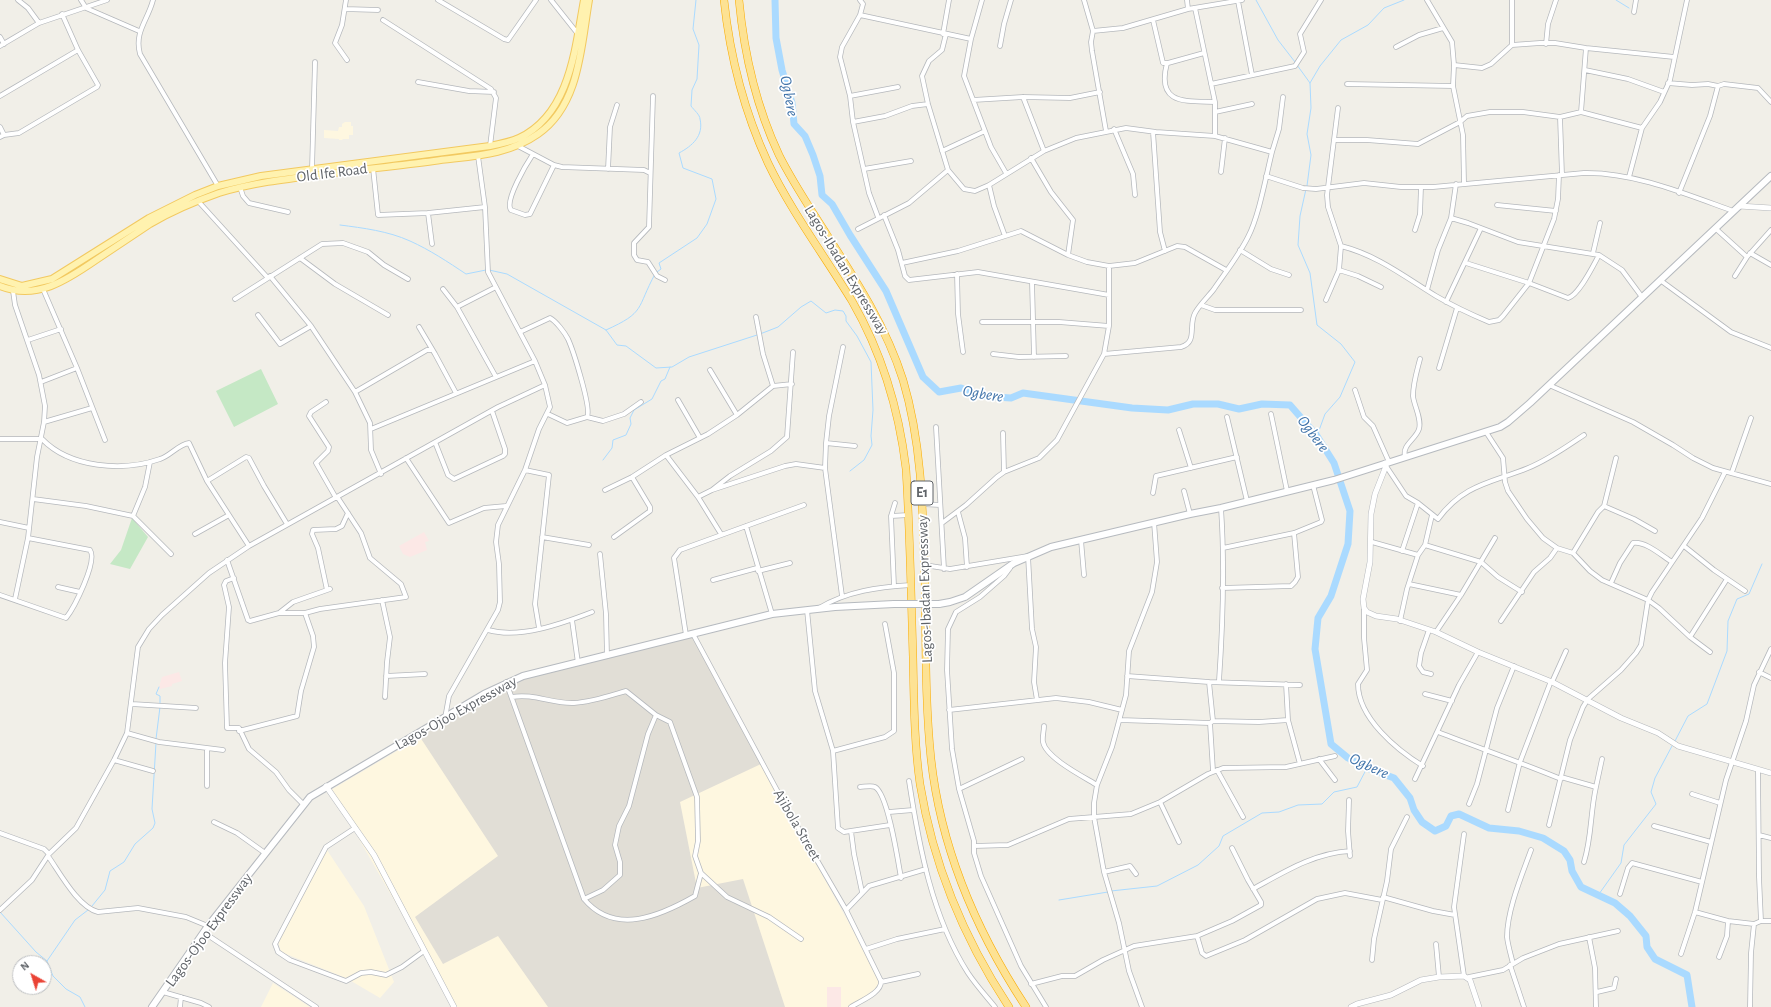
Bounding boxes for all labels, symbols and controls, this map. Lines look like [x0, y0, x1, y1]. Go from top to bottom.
water label: Ogbere [776, 74, 802, 118]
street label: Old Ife Road [296, 160, 368, 186]
street label: Lagos-Ibadan Expressway [800, 202, 892, 338]
water label: Ogbere [961, 381, 1005, 407]
water label: Ogbere [1293, 412, 1333, 456]
road number: E1 [911, 481, 933, 505]
street label: Lagos-Ibadan Expressway [913, 515, 937, 663]
street label: Lagos-Ojoo Expressway [392, 672, 520, 754]
water label: Ogbere [1346, 749, 1392, 783]
street label: Ajibola Street [769, 786, 825, 864]
street label: Lagos-Ojoo Expressway [162, 870, 256, 990]
north arrow [12, 955, 52, 995]
text: N [18, 959, 31, 973]

